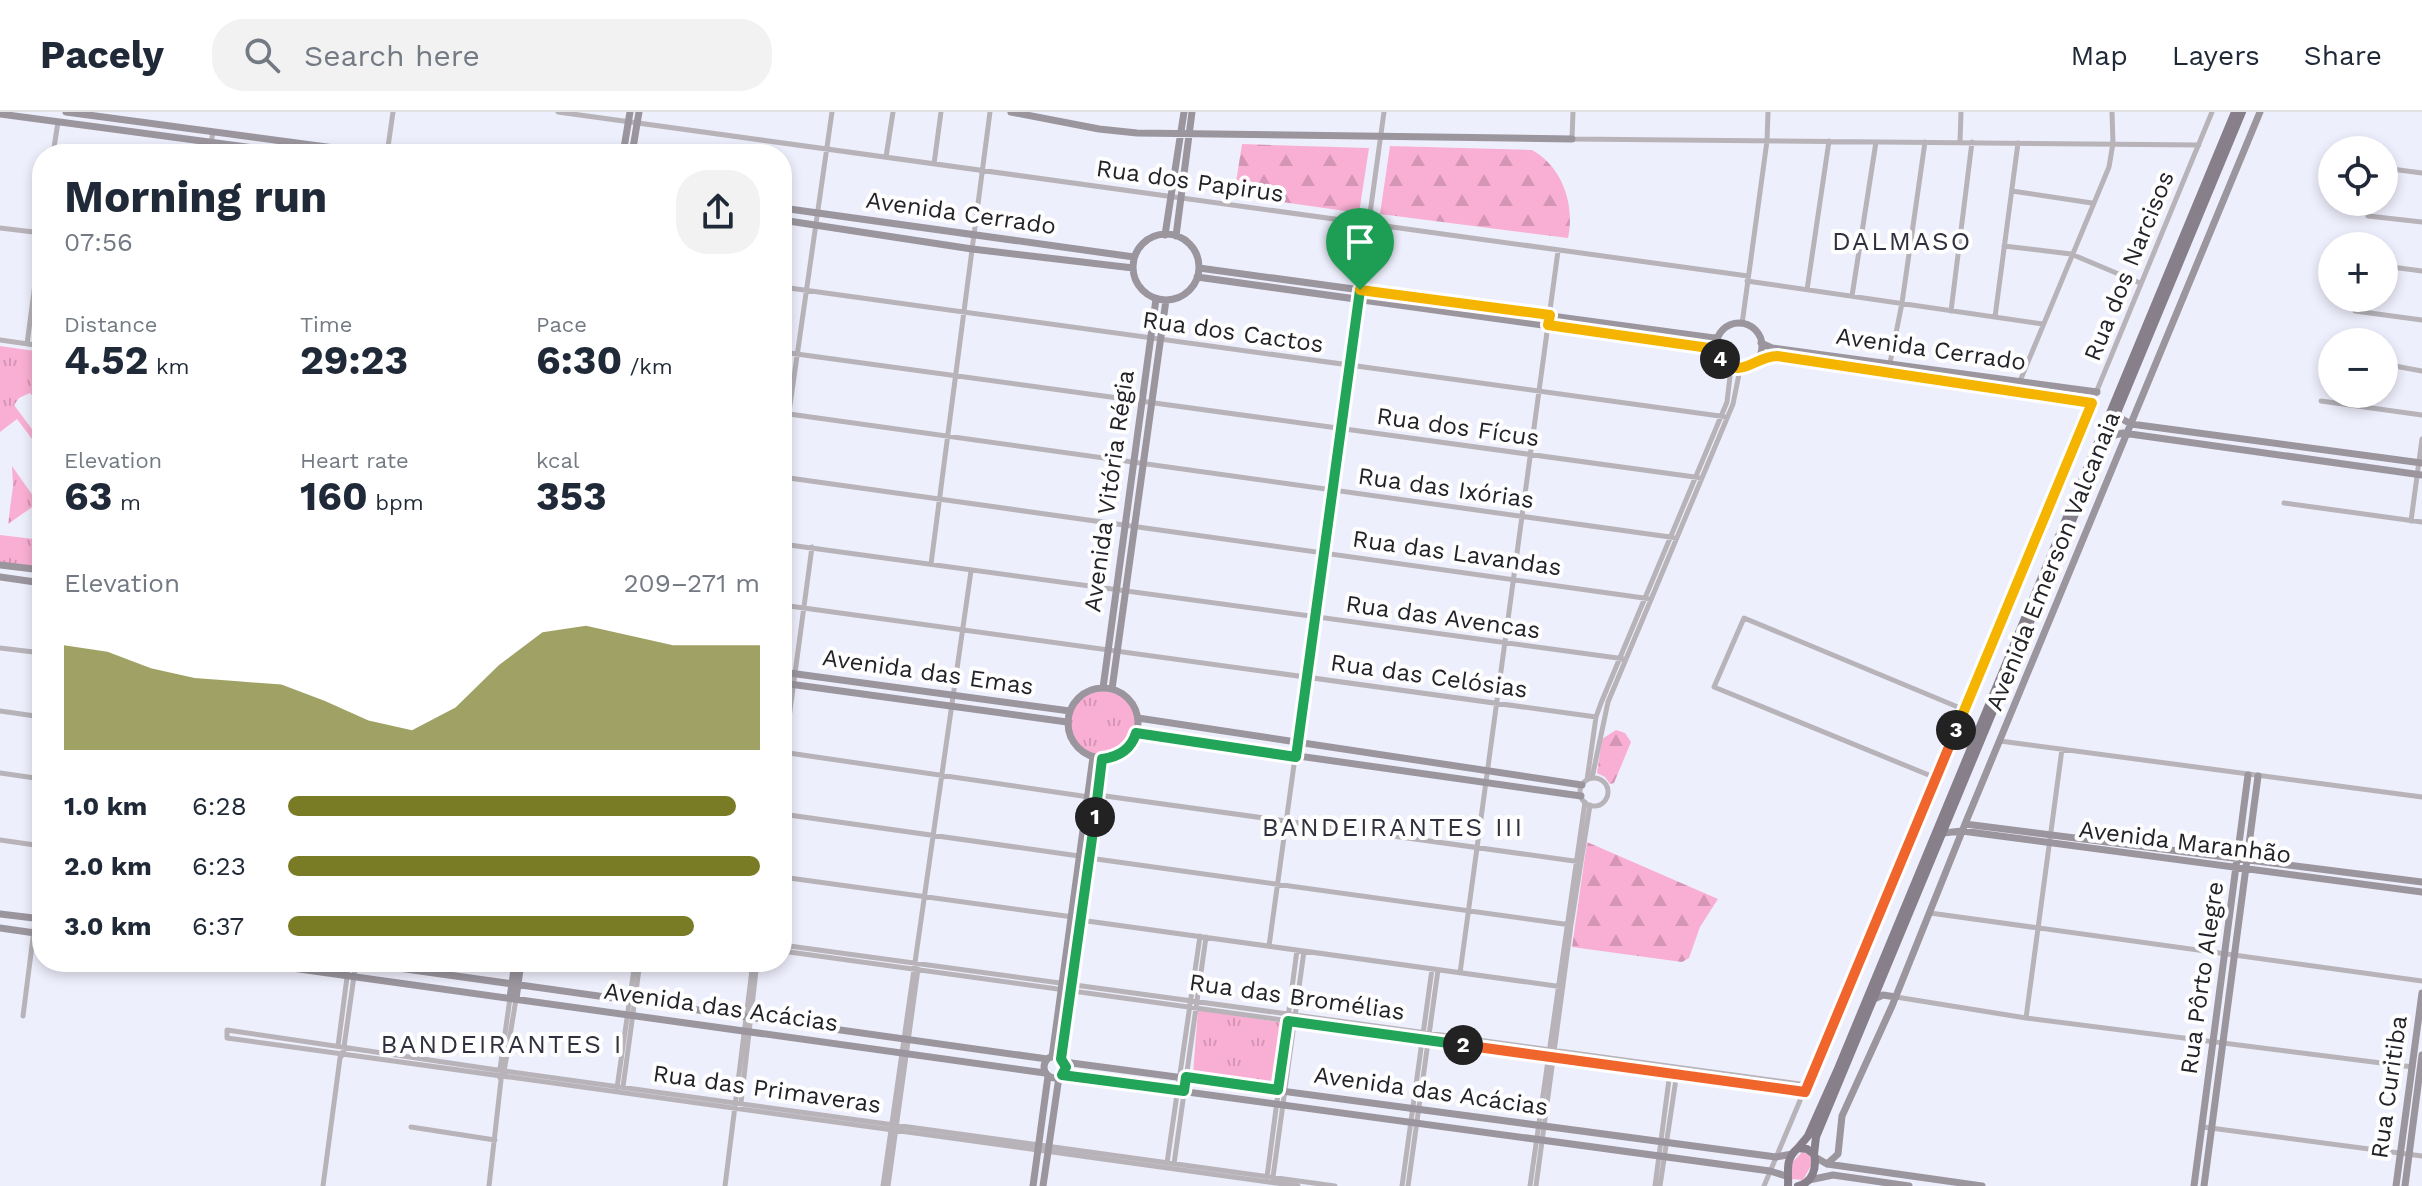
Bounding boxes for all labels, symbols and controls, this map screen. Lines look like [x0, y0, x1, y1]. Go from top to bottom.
search box [212, 19, 772, 91]
text: Pacely [40, 33, 164, 77]
icon: search [240, 33, 284, 77]
text: Search here [304, 38, 480, 73]
text: Map [2071, 39, 2128, 72]
text: Layers [2172, 39, 2260, 72]
text: Share [2304, 39, 2382, 72]
map controls [2318, 136, 2398, 408]
button: locate [2318, 136, 2398, 216]
street label: Rua dos Papirus [1095, 154, 1285, 208]
street label: Rua dos Narcisos [2078, 167, 2180, 365]
button: share [676, 170, 760, 254]
text: Morning run [64, 171, 327, 223]
street label: Avenida Cerrado [864, 186, 1058, 240]
pin [1326, 208, 1394, 290]
icon: arrive [1338, 220, 1382, 264]
district label: DALMASO [1832, 226, 1972, 256]
text: 07:56 [64, 227, 133, 257]
button: + [2318, 232, 2398, 312]
street label: Rua dos Cactos [1141, 305, 1325, 359]
text: Distance [64, 312, 158, 337]
text: Time [300, 312, 352, 337]
text: Pace [536, 312, 587, 337]
street label: Avenida Cerrado [1834, 322, 2028, 376]
button: − [2318, 328, 2398, 408]
text: 4.52 [64, 337, 148, 384]
text: 29:23 [300, 337, 408, 384]
text: 6:30 [536, 337, 622, 384]
pin: 4 [1700, 339, 1740, 379]
text: 4 [1713, 346, 1727, 371]
text: km [148, 354, 189, 379]
text: /km [622, 354, 673, 379]
street label: Avenida Vitória Régia [1078, 368, 1140, 614]
street label: Rua dos Fícus [1375, 402, 1541, 452]
street label: Avenida Emerson Valcanaia [1980, 407, 2126, 715]
text: Elevation [64, 448, 162, 473]
text: Heart rate [300, 448, 409, 473]
text: kcal [536, 448, 580, 473]
street label: Rua das Ixórias [1356, 462, 1536, 514]
text: 63 [64, 473, 112, 520]
text: 160 [300, 473, 368, 520]
text: 353 [536, 473, 607, 520]
text: m [112, 490, 141, 515]
text: bpm [368, 490, 424, 515]
street label: Rua das Lavandas [1351, 524, 1563, 582]
text: Elevation [64, 568, 180, 598]
text: 209–271 m [623, 568, 760, 598]
street label: Rua das Avencas [1344, 589, 1542, 645]
street label: Avenida das Emas [821, 643, 1035, 701]
street label: Rua das Celósias [1329, 648, 1529, 704]
pin: 3 [1936, 710, 1976, 750]
text: 3 [1949, 717, 1963, 742]
text: 1.0 km [64, 791, 147, 821]
text: 6:28 [192, 791, 247, 821]
pin: 1 [1075, 797, 1115, 837]
text: 1 [1090, 804, 1100, 829]
district label: BANDEIRANTES III [1262, 812, 1524, 842]
street label: Avenida Maranhão [2077, 815, 2293, 869]
text: 2.0 km [64, 851, 152, 881]
text: 6:23 [192, 851, 246, 881]
street label: Rua Pôrto Alegre [2175, 880, 2229, 1076]
text: 3.0 km [64, 911, 152, 941]
text: 6:37 [192, 911, 244, 941]
street label: Rua das Bromélias [1187, 968, 1407, 1026]
street label: Avenida das Acácias [602, 977, 840, 1037]
street label: Rua Curitiba [2365, 1014, 2413, 1160]
pin: 2 [1443, 1025, 1483, 1065]
district label: BANDEIRANTES I [380, 1029, 624, 1059]
text: 2 [1456, 1032, 1470, 1057]
street label: Rua das Primaveras [651, 1059, 883, 1119]
street label: Avenida das Acácias [1312, 1061, 1550, 1121]

